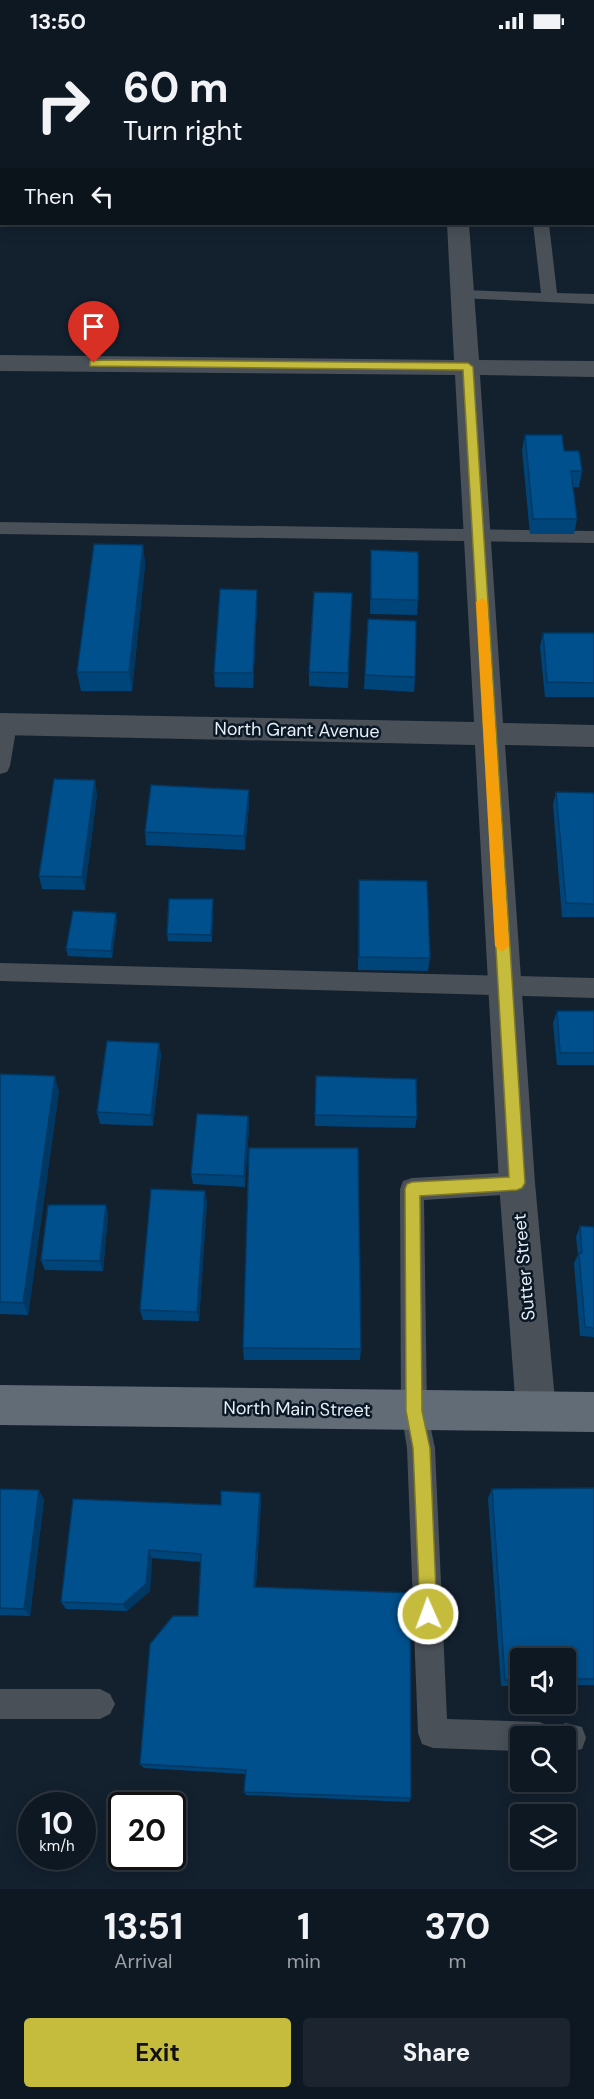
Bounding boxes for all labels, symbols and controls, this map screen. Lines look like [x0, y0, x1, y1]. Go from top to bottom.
text: 13:50 [30, 7, 86, 36]
text: 60 m [123, 60, 229, 115]
icon: right [24, 66, 102, 144]
text: Turn right [123, 113, 243, 148]
icon: left [86, 180, 119, 213]
text: Then [24, 182, 74, 211]
pin [68, 301, 119, 363]
icon: arrive [77, 310, 110, 343]
street label: North Grant Avenue [214, 717, 380, 743]
street label: Sutter Street [507, 1213, 541, 1321]
street label: North Main Street [223, 1396, 371, 1422]
position arrow [396, 1582, 460, 1646]
map controls [510, 1648, 576, 1870]
button: sound [510, 1648, 576, 1714]
button: search [510, 1726, 576, 1792]
speed limit sign: 20 [108, 1792, 186, 1870]
text: 10 [41, 1804, 73, 1843]
button: layers [510, 1804, 576, 1870]
text: km/h [39, 1836, 75, 1856]
text: 13:51 [104, 1903, 183, 1950]
text: 1 [297, 1903, 310, 1950]
text: 370 [424, 1903, 490, 1950]
text: Arrival [114, 1948, 172, 1974]
text: min [287, 1948, 321, 1974]
text: m [448, 1948, 466, 1974]
button: Exit [24, 2018, 291, 2087]
button: Share [303, 2018, 570, 2087]

